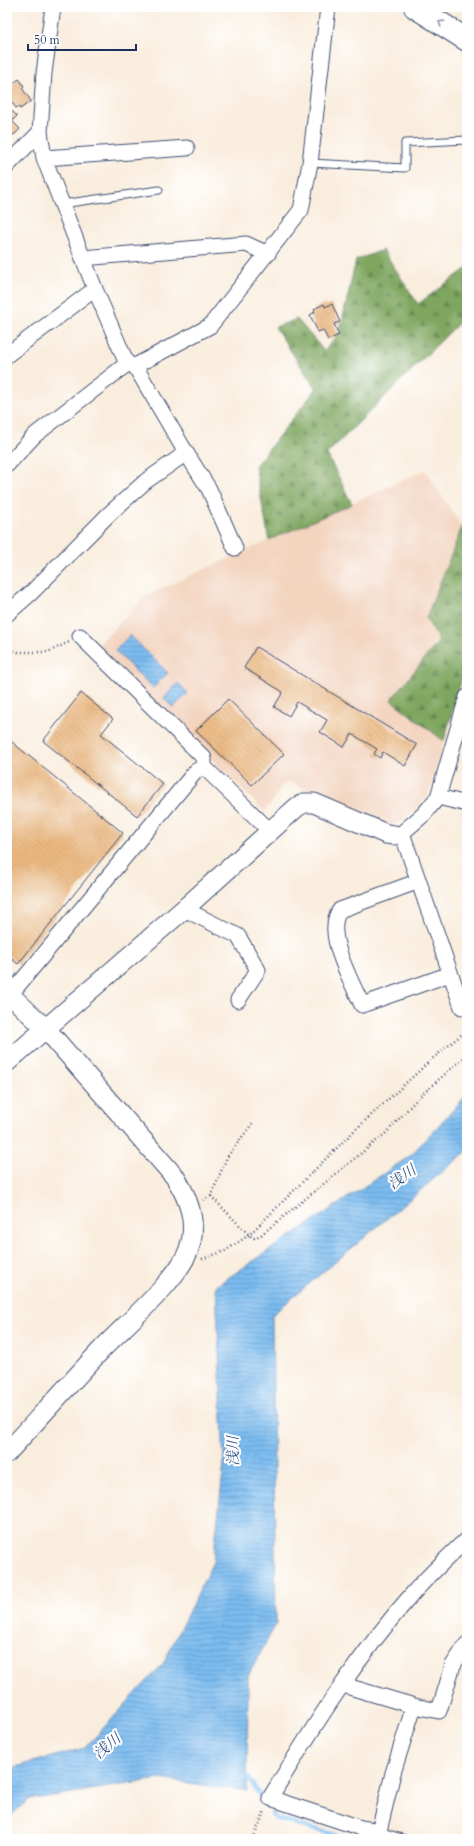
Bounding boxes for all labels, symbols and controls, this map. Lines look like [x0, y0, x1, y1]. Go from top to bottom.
one-way arrow [438, 21, 445, 28]
scale bar [28, 26, 136, 52]
text: 50 m [34, 32, 61, 48]
water label: 浅川 [384, 1159, 422, 1194]
water label: 浅川 [223, 1434, 243, 1466]
water label: 浅川 [89, 1727, 126, 1763]

